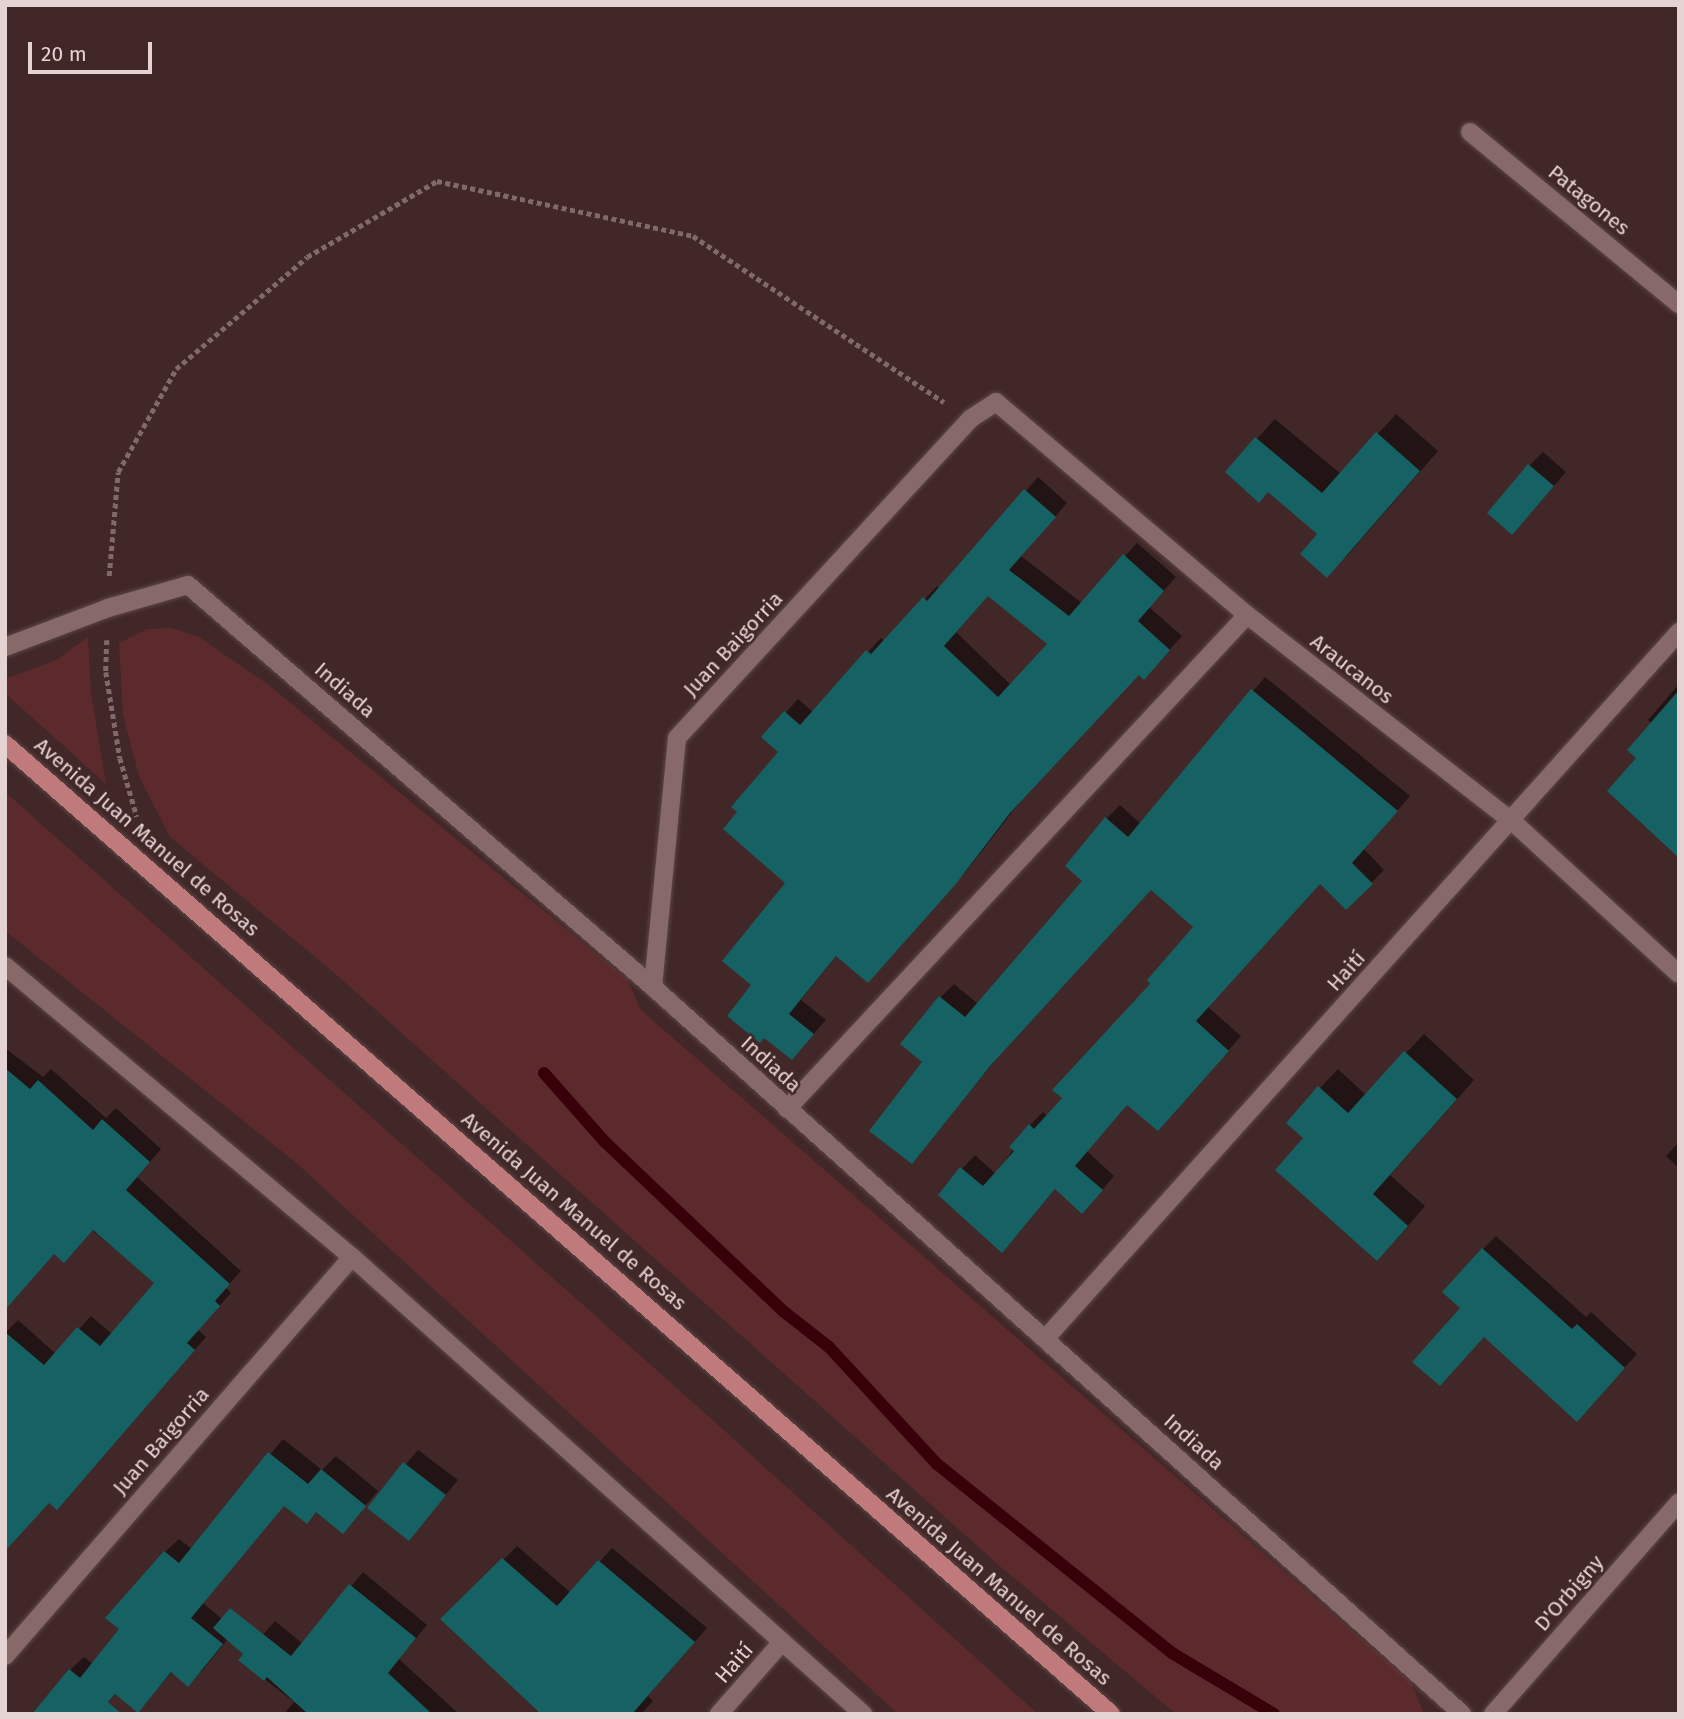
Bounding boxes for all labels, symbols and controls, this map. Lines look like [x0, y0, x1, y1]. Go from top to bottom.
scale bar [32, 28, 156, 72]
text: 20 m [41, 41, 87, 67]
street label: Patagones [1543, 160, 1635, 240]
street label: Juan Baigorria [678, 586, 788, 702]
street label: Araucanos [1305, 629, 1399, 709]
street label: Indiada [309, 657, 381, 723]
street label: Avenida Juan Manuel de Rosas [29, 732, 265, 942]
street label: Haití [1322, 946, 1370, 996]
street label: Indiada [736, 1030, 806, 1098]
street label: Avenida Juan Manuel de Rosas [456, 1106, 692, 1316]
street label: Juan Baigorria [107, 1382, 215, 1500]
street label: Indiada [1159, 1408, 1229, 1476]
street label: Avenida Juan Manuel de Rosas [881, 1481, 1117, 1691]
street label: D'Orbigny [1529, 1550, 1609, 1636]
street label: Haití [710, 1638, 758, 1688]

